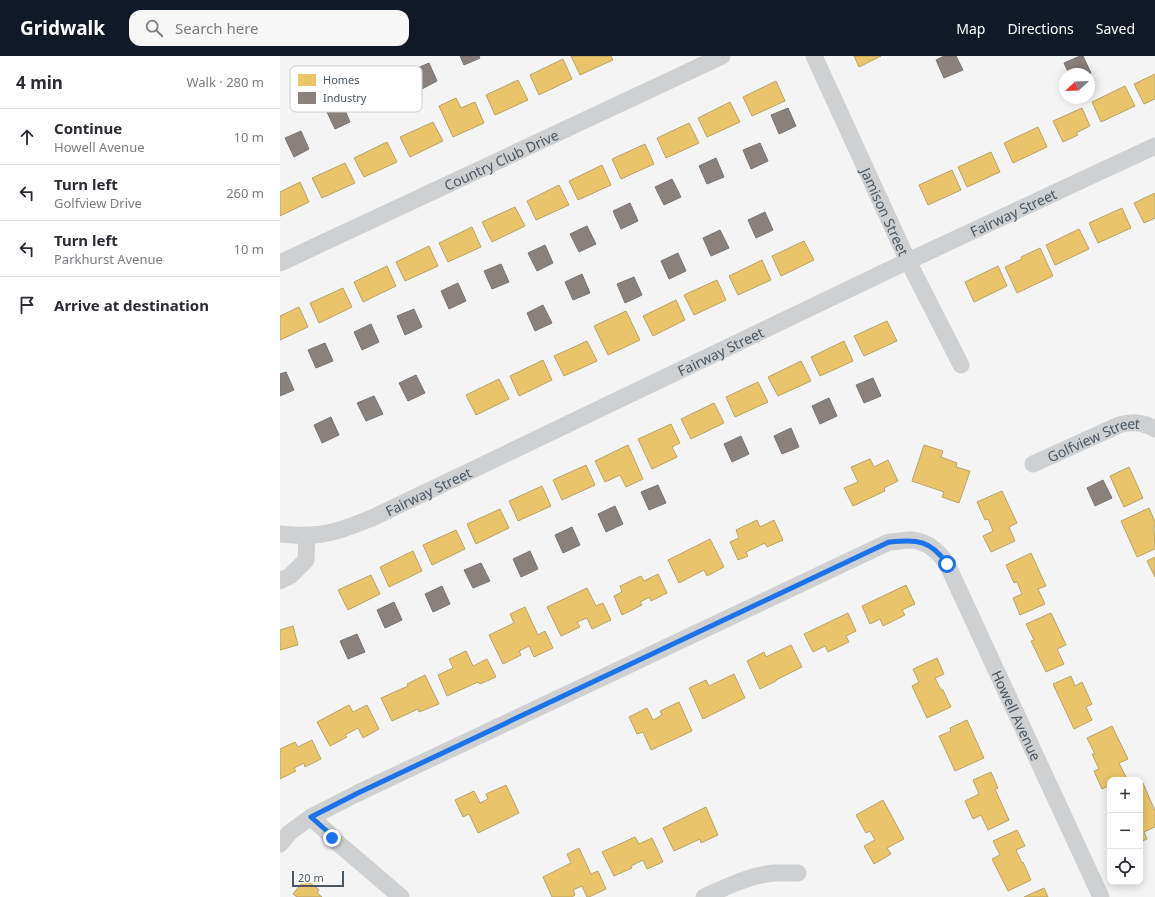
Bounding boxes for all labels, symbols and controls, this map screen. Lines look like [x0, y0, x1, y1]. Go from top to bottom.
search box [129, 10, 409, 46]
text: Gridwalk [20, 15, 105, 41]
icon: search [143, 17, 165, 39]
text: Search here [175, 18, 259, 38]
text: Map [956, 19, 985, 38]
text: Directions [1007, 19, 1074, 38]
text: Saved [1096, 19, 1135, 38]
legend [290, 66, 422, 112]
north arrow [1059, 68, 1095, 104]
text: 4 min [16, 71, 63, 94]
text: Homes [323, 72, 360, 87]
text: Walk · 280 m [186, 73, 264, 91]
text: Industry [323, 90, 367, 105]
text: Continue [54, 118, 122, 138]
street label: Country Club Drive [441, 124, 561, 194]
icon: ahead [16, 126, 38, 148]
text: 10 m [234, 128, 264, 146]
text: Howell Avenue [54, 138, 145, 156]
street label: Jamison Street [856, 162, 914, 259]
text: Turn left [54, 174, 118, 194]
icon: left [16, 182, 38, 204]
text: 260 m [226, 184, 264, 202]
street label: Fairway Street [967, 184, 1059, 240]
text: Golfview Drive [54, 194, 142, 212]
text: Turn left [54, 230, 118, 250]
icon: left [16, 238, 38, 260]
text: 10 m [234, 240, 264, 258]
text: Parkhurst Avenue [54, 250, 163, 268]
icon: arrive [16, 294, 38, 316]
text: Arrive at destination [54, 295, 209, 315]
street label: Fairway Street [674, 322, 766, 380]
street label: Golfview Street [1044, 413, 1141, 466]
street label: Fairway Street [382, 462, 474, 520]
route start [938, 555, 956, 573]
street label: Howell Avenue [988, 667, 1046, 764]
map controls [1107, 777, 1143, 885]
button: + [1107, 777, 1143, 813]
button: − [1107, 813, 1143, 849]
route end [323, 829, 341, 847]
button: locate [1107, 849, 1143, 885]
scale bar [292, 869, 344, 888]
text: 20 m [298, 870, 324, 885]

